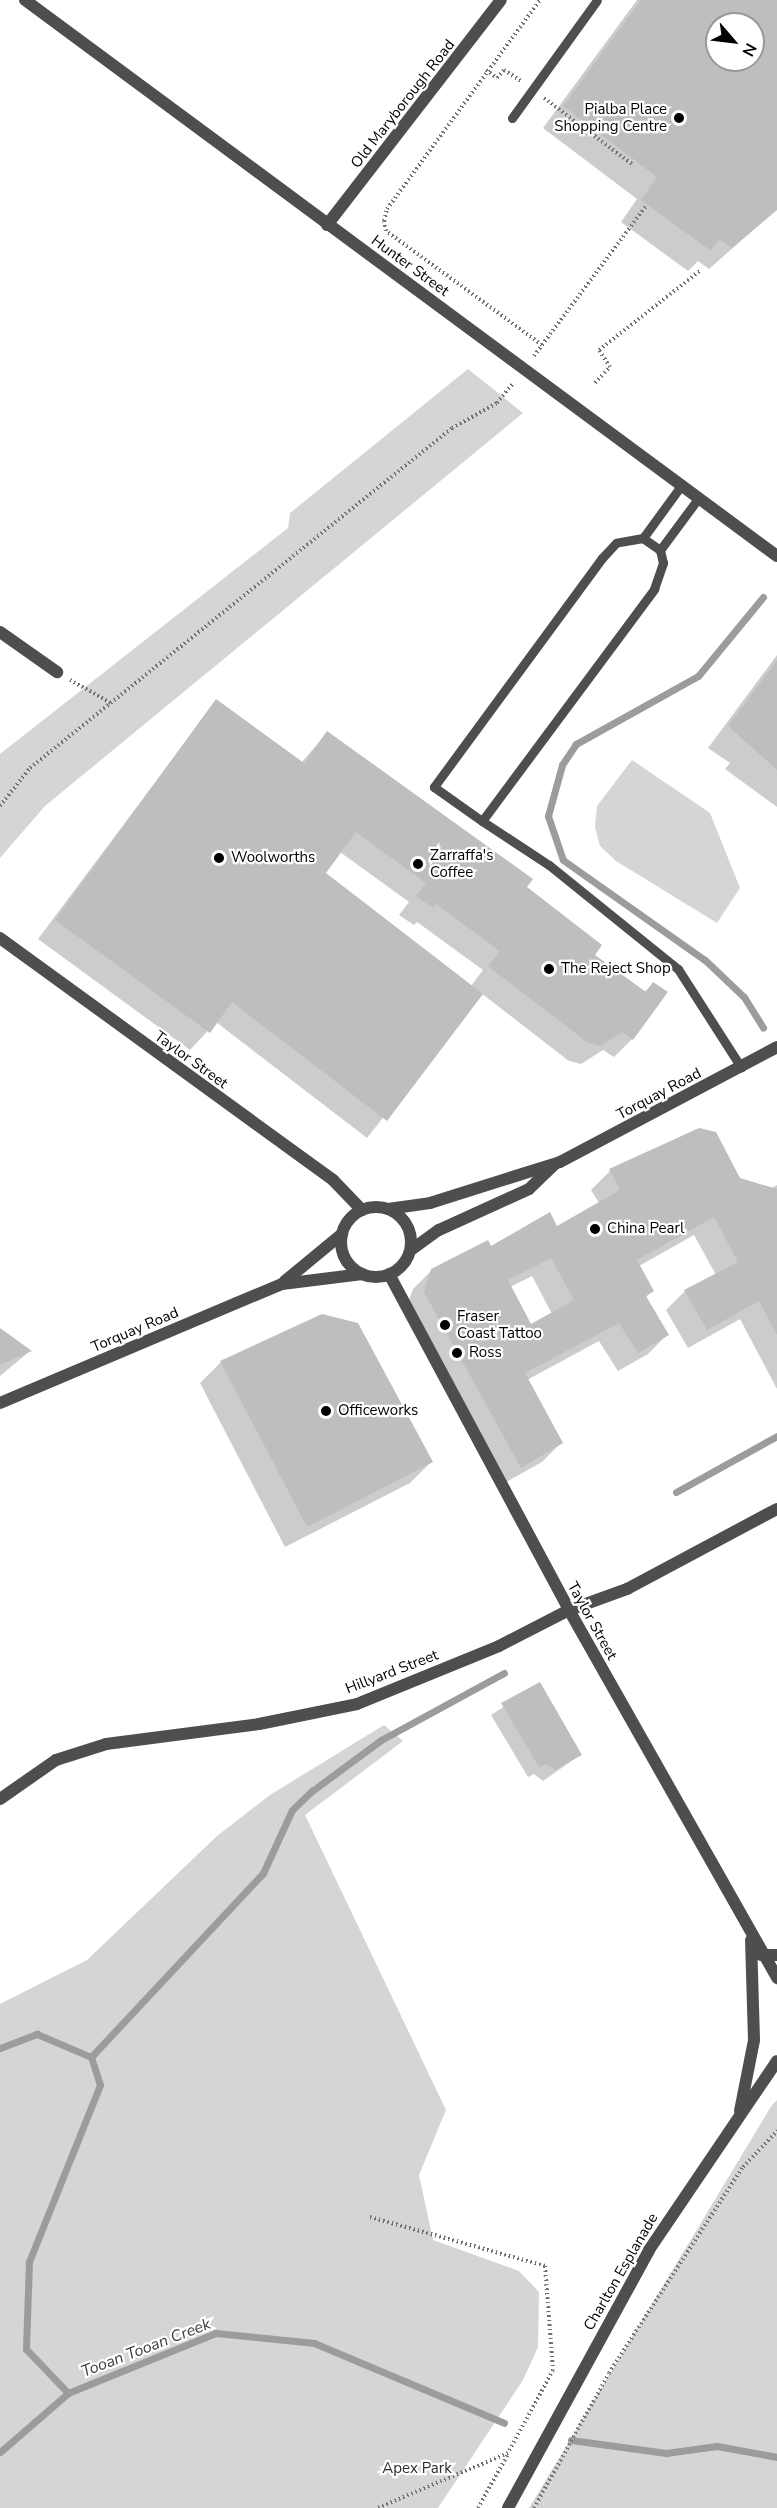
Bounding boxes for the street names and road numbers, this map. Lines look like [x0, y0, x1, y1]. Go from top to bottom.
street label: Old Maryborough Road [347, 36, 459, 172]
street label: Hunter Street [368, 232, 452, 300]
street label: Taylor Street [151, 1027, 231, 1093]
street label: Torquay Road [614, 1064, 704, 1124]
street label: Torquay Road [89, 1304, 181, 1356]
street label: Taylor Street [563, 1579, 621, 1663]
street label: Hillyard Street [343, 1646, 441, 1698]
street label: Charlton Esplanade [580, 2210, 662, 2334]

